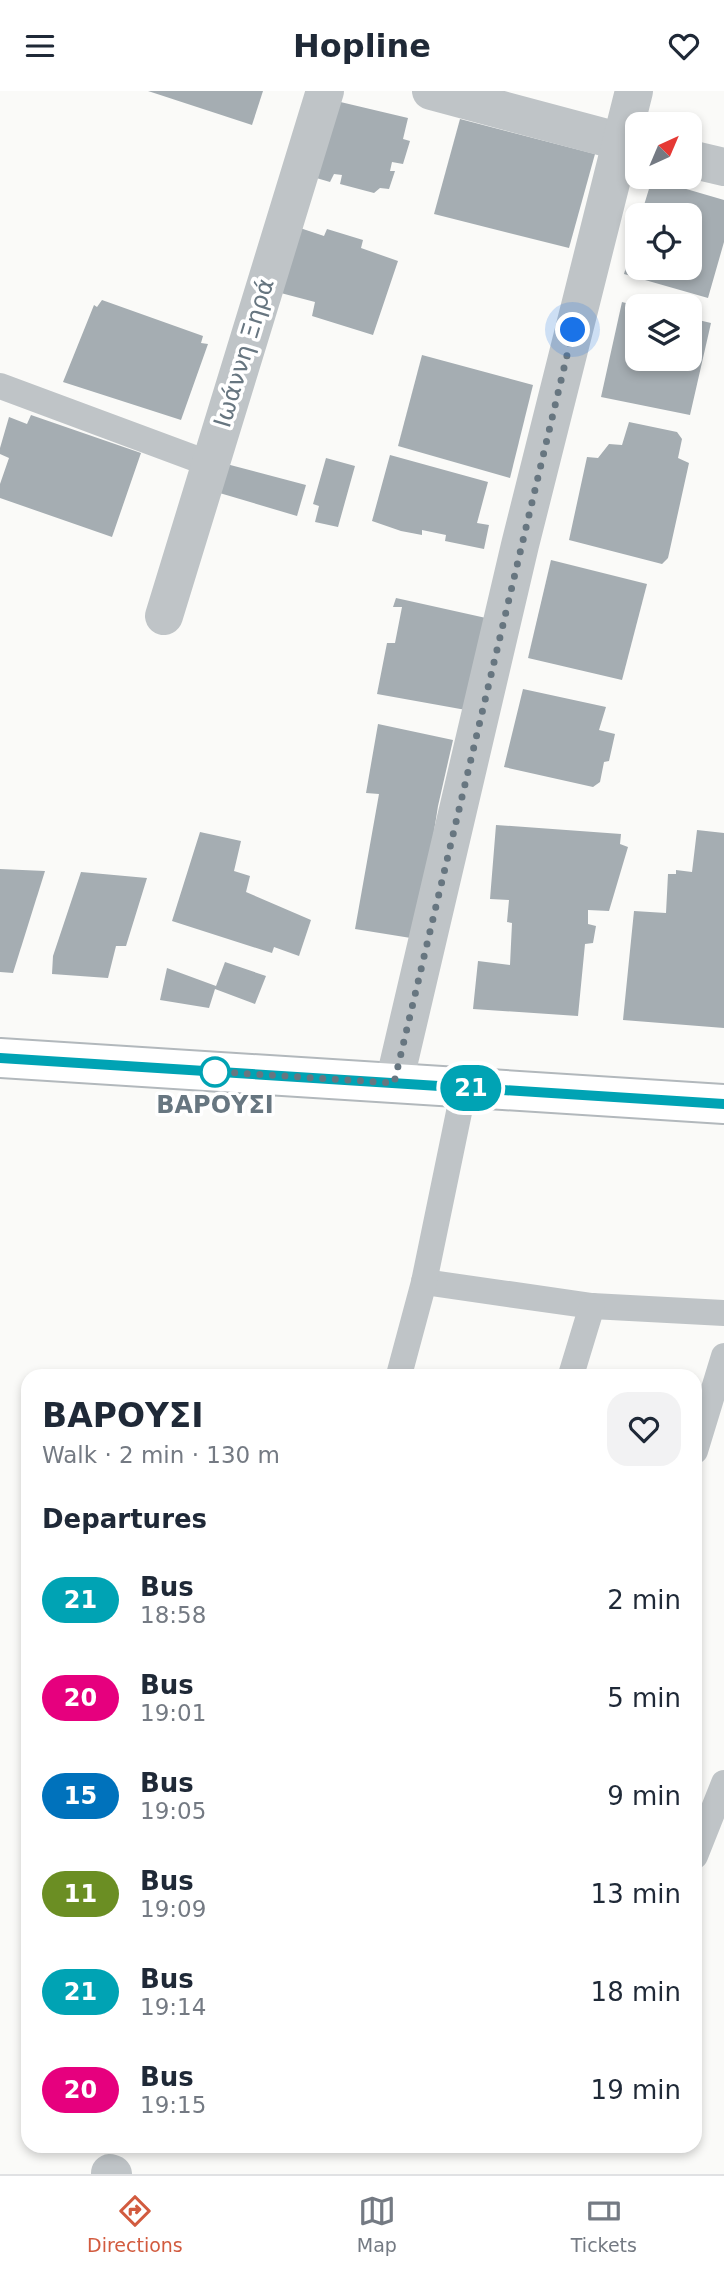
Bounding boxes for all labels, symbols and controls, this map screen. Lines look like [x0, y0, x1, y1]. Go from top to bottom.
icon: menu [21, 27, 59, 65]
text: Hopline [293, 27, 431, 65]
icon: heart [665, 27, 703, 65]
north arrow [625, 112, 702, 189]
map controls [625, 112, 702, 371]
button: locate [625, 203, 702, 280]
street label: Ιωάννη Ξηρά [208, 275, 280, 431]
button: layers [625, 294, 702, 371]
your location [555, 312, 590, 347]
marker: ΒΑΡΟΥΣΙ [200, 1057, 230, 1087]
line badge: 21 [440, 1065, 503, 1111]
text: 21 [454, 1074, 488, 1102]
place label: ΒΑΡΟΥΣΙ [156, 1091, 274, 1119]
button: heart [607, 1392, 681, 1466]
text: ΒΑΡΟΥΣΙ [42, 1396, 204, 1435]
text: Walk · 2 min · 130 m [42, 1442, 280, 1468]
text: Departures [42, 1504, 207, 1534]
text: Bus [140, 1572, 194, 1602]
text: 2 min [607, 1585, 681, 1615]
text: 21 [64, 1586, 97, 1614]
text: 18:58 [140, 1602, 206, 1628]
text: Bus [140, 1670, 194, 1700]
text: 5 min [607, 1683, 681, 1713]
text: 20 [64, 1684, 97, 1712]
text: 19:01 [140, 1700, 206, 1726]
text: Bus [140, 1768, 194, 1798]
text: 9 min [607, 1781, 681, 1811]
text: 15 [64, 1782, 97, 1810]
text: 19:05 [140, 1798, 206, 1824]
text: Bus [140, 1866, 194, 1896]
text: 13 min [591, 1879, 681, 1909]
text: 11 [64, 1880, 97, 1908]
text: 19:09 [140, 1896, 206, 1922]
text: Bus [140, 1964, 194, 1994]
text: 18 min [591, 1977, 681, 2007]
text: 21 [64, 1978, 97, 2006]
text: 19:14 [140, 1994, 206, 2020]
text: Bus [140, 2062, 194, 2092]
text: 19 min [591, 2075, 681, 2105]
text: 20 [64, 2076, 97, 2104]
text: 19:15 [140, 2092, 206, 2118]
tab: Directions [87, 2192, 183, 2256]
tab: Map [357, 2192, 397, 2256]
tab: Tickets [571, 2192, 637, 2256]

